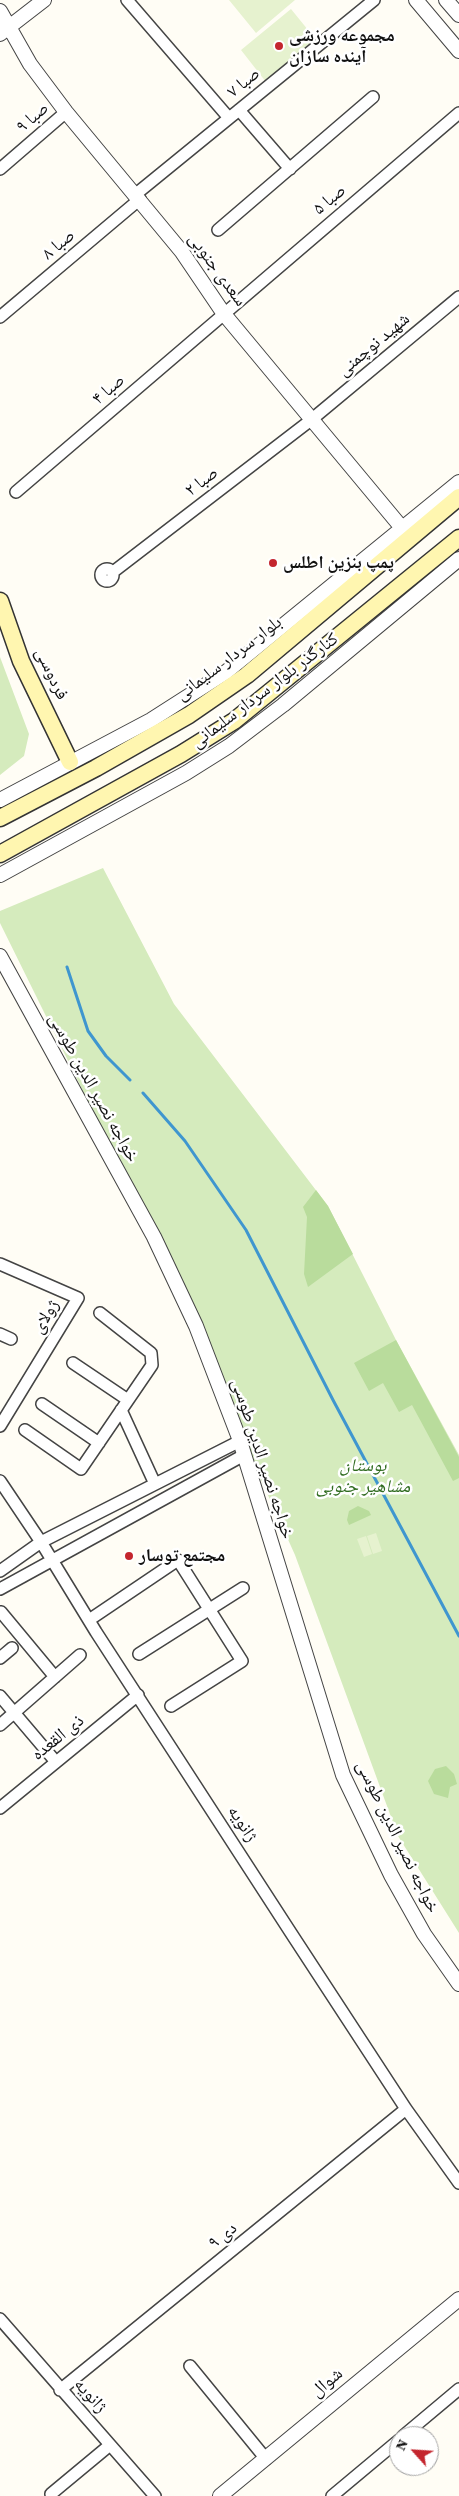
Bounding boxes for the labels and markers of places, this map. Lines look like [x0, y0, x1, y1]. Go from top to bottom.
place label: مجموعه ورزشی آینده سازان [289, 25, 395, 68]
marker: مجموعه ورزشی آینده سازان [273, 40, 285, 52]
place label: پمپ بنزین اطلس [283, 552, 394, 574]
marker: پمپ بنزین اطلس [267, 557, 279, 569]
place label: مجتمع توسار [139, 1545, 225, 1567]
marker: مجتمع توسار [123, 1550, 135, 1562]

